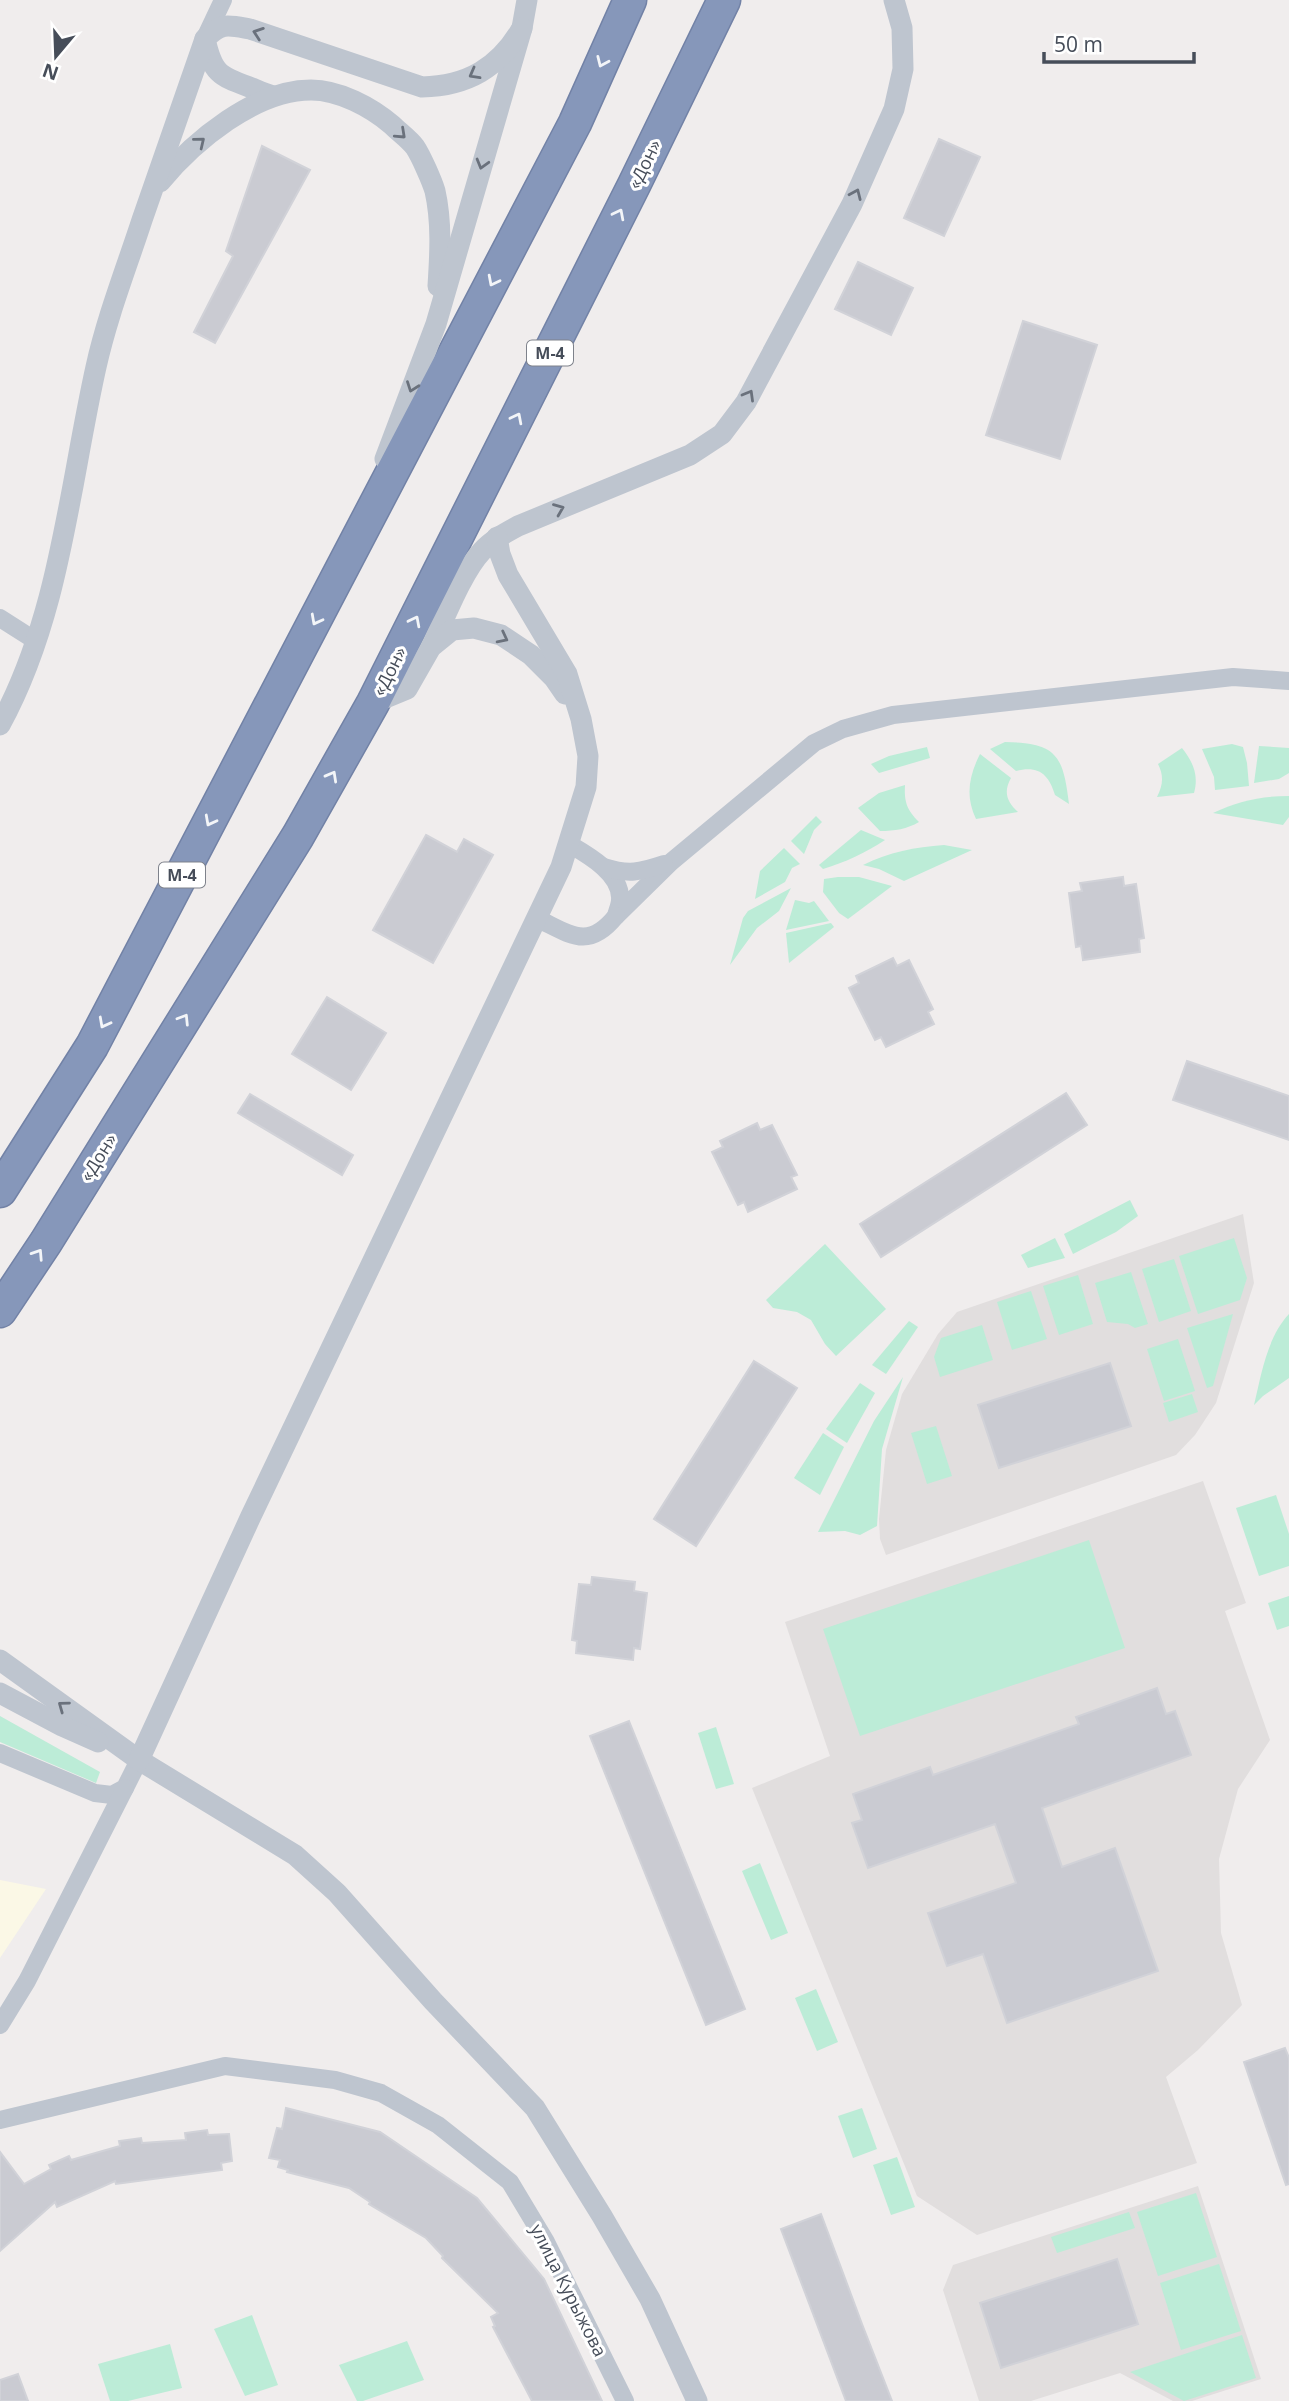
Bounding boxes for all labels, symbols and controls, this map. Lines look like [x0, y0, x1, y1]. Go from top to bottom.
north arrow [21, 21, 91, 91]
scale bar [1044, 21, 1194, 65]
one-way arrow [253, 27, 265, 41]
text: 50 m [1054, 30, 1103, 58]
one-way arrow [596, 55, 610, 67]
text: N [39, 57, 62, 87]
one-way arrow [469, 66, 482, 80]
one-way arrow [392, 125, 405, 138]
street label: «Дон» [622, 135, 666, 193]
one-way arrow [193, 138, 205, 151]
one-way arrow [476, 157, 491, 169]
one-way arrow [848, 189, 862, 202]
one-way arrow [611, 209, 625, 221]
one-way arrow [487, 274, 501, 287]
road number: М-4 [527, 340, 573, 366]
one-way arrow [406, 381, 420, 393]
one-way arrow [741, 390, 754, 402]
one-way arrow [509, 413, 523, 425]
one-way arrow [552, 504, 564, 518]
one-way arrow [311, 613, 324, 625]
one-way arrow [406, 616, 420, 628]
one-way arrow [496, 630, 509, 644]
street label: «Дон» [366, 642, 412, 700]
one-way arrow [324, 771, 337, 784]
one-way arrow [205, 814, 219, 827]
road number: М-4 [159, 862, 205, 888]
one-way arrow [176, 1014, 189, 1027]
one-way arrow [99, 1016, 113, 1028]
street label: «Дон» [74, 1128, 122, 1186]
one-way arrow [29, 1249, 42, 1262]
one-way arrow [58, 1702, 71, 1714]
street label: улица Курыжова [525, 2220, 613, 2360]

